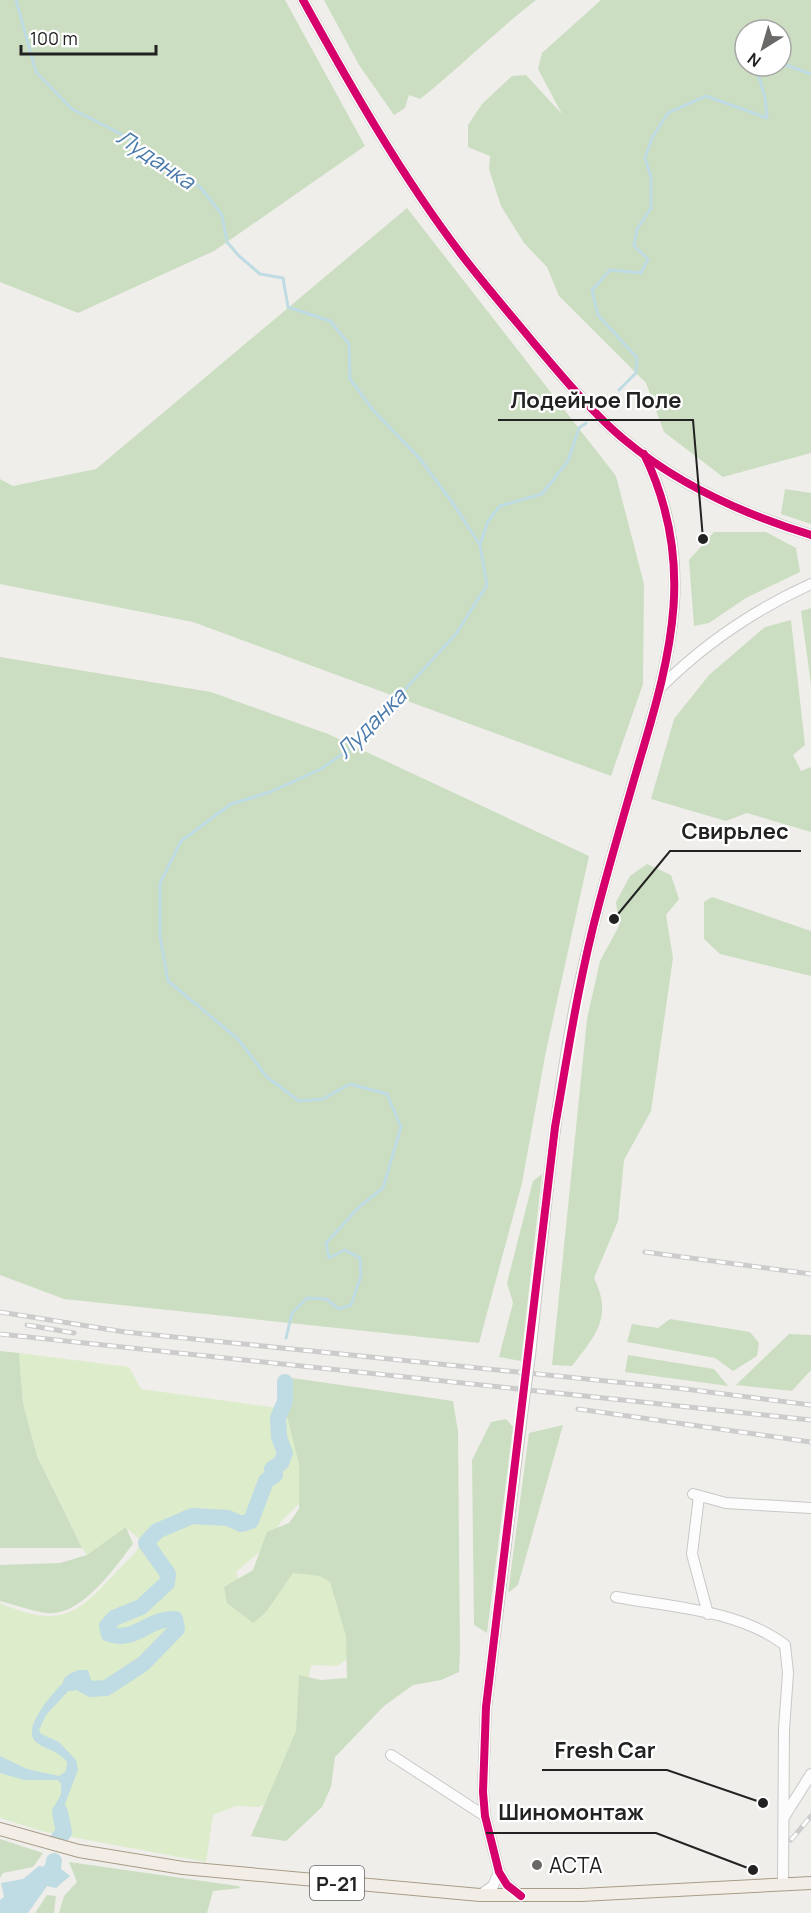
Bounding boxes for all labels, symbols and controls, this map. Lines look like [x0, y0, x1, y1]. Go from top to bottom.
scale bar [21, 18, 156, 56]
north arrow [733, 18, 793, 78]
text: 100 m [30, 26, 78, 50]
text: N [743, 48, 765, 72]
water label: Луданка [111, 122, 202, 197]
callout: Лодейное Поле [498, 380, 693, 420]
text: Лодейное Поле [510, 385, 682, 415]
water label: Луданка [329, 680, 414, 765]
callout: Свирьлес [670, 811, 801, 851]
text: Свирьлес [681, 816, 789, 846]
callout: Fresh Car [542, 1730, 667, 1770]
text: Fresh Car [554, 1735, 656, 1765]
callout: Шиномонтаж [486, 1793, 656, 1833]
text: Шиномонтаж [498, 1797, 644, 1827]
place label: АСТА [549, 1851, 602, 1879]
marker: АСТА [530, 1858, 544, 1872]
road number: Р-21 [310, 1866, 364, 1900]

